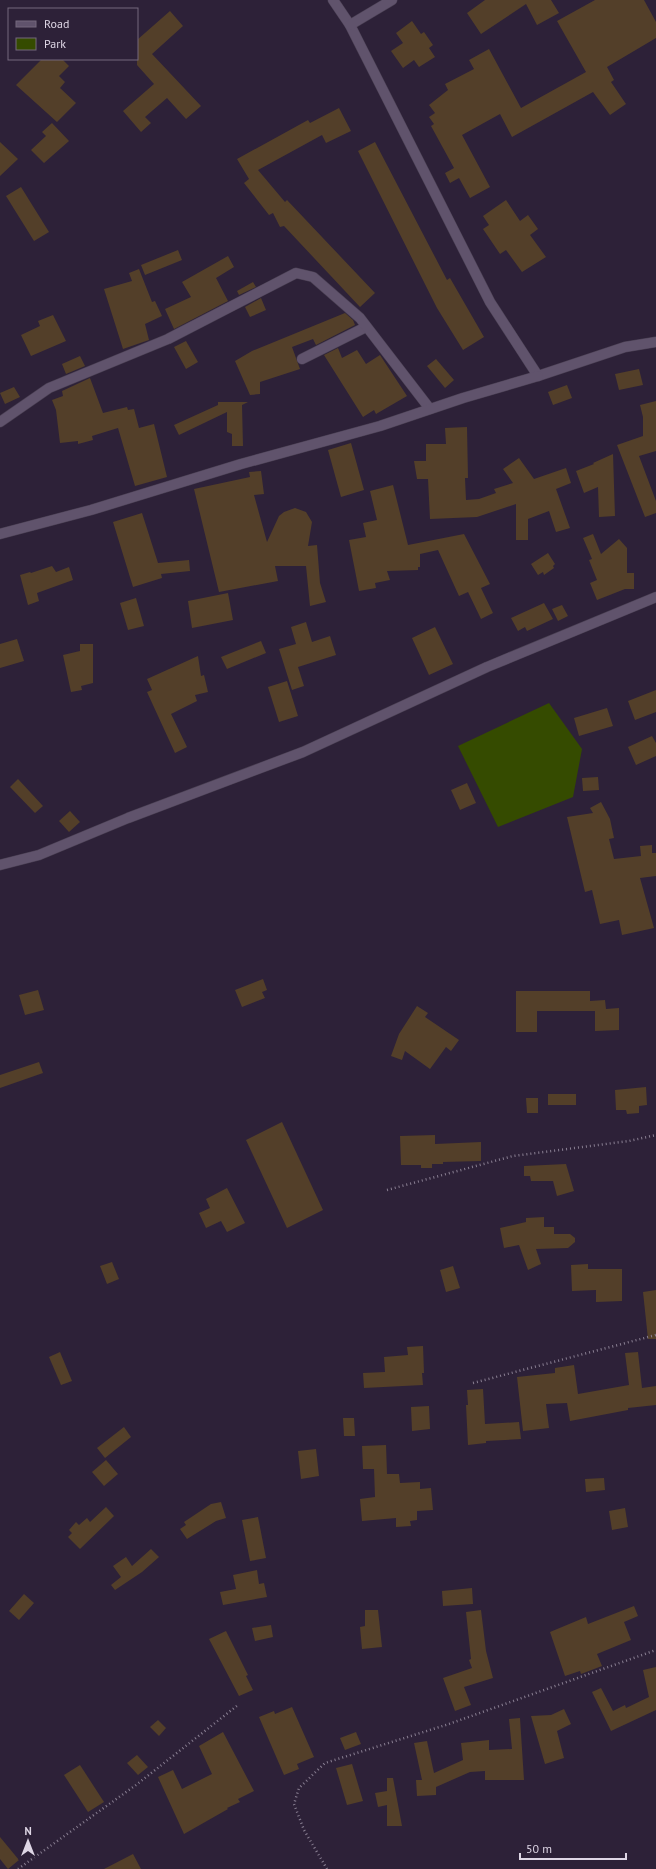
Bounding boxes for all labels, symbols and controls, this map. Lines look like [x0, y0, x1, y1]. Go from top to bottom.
legend [8, 8, 138, 60]
text: Road [44, 16, 69, 31]
text: Park [44, 36, 66, 51]
north arrow [8, 1821, 48, 1861]
text: N [24, 1824, 32, 1838]
scale bar [520, 1835, 626, 1861]
text: 50 m [526, 1841, 552, 1856]

